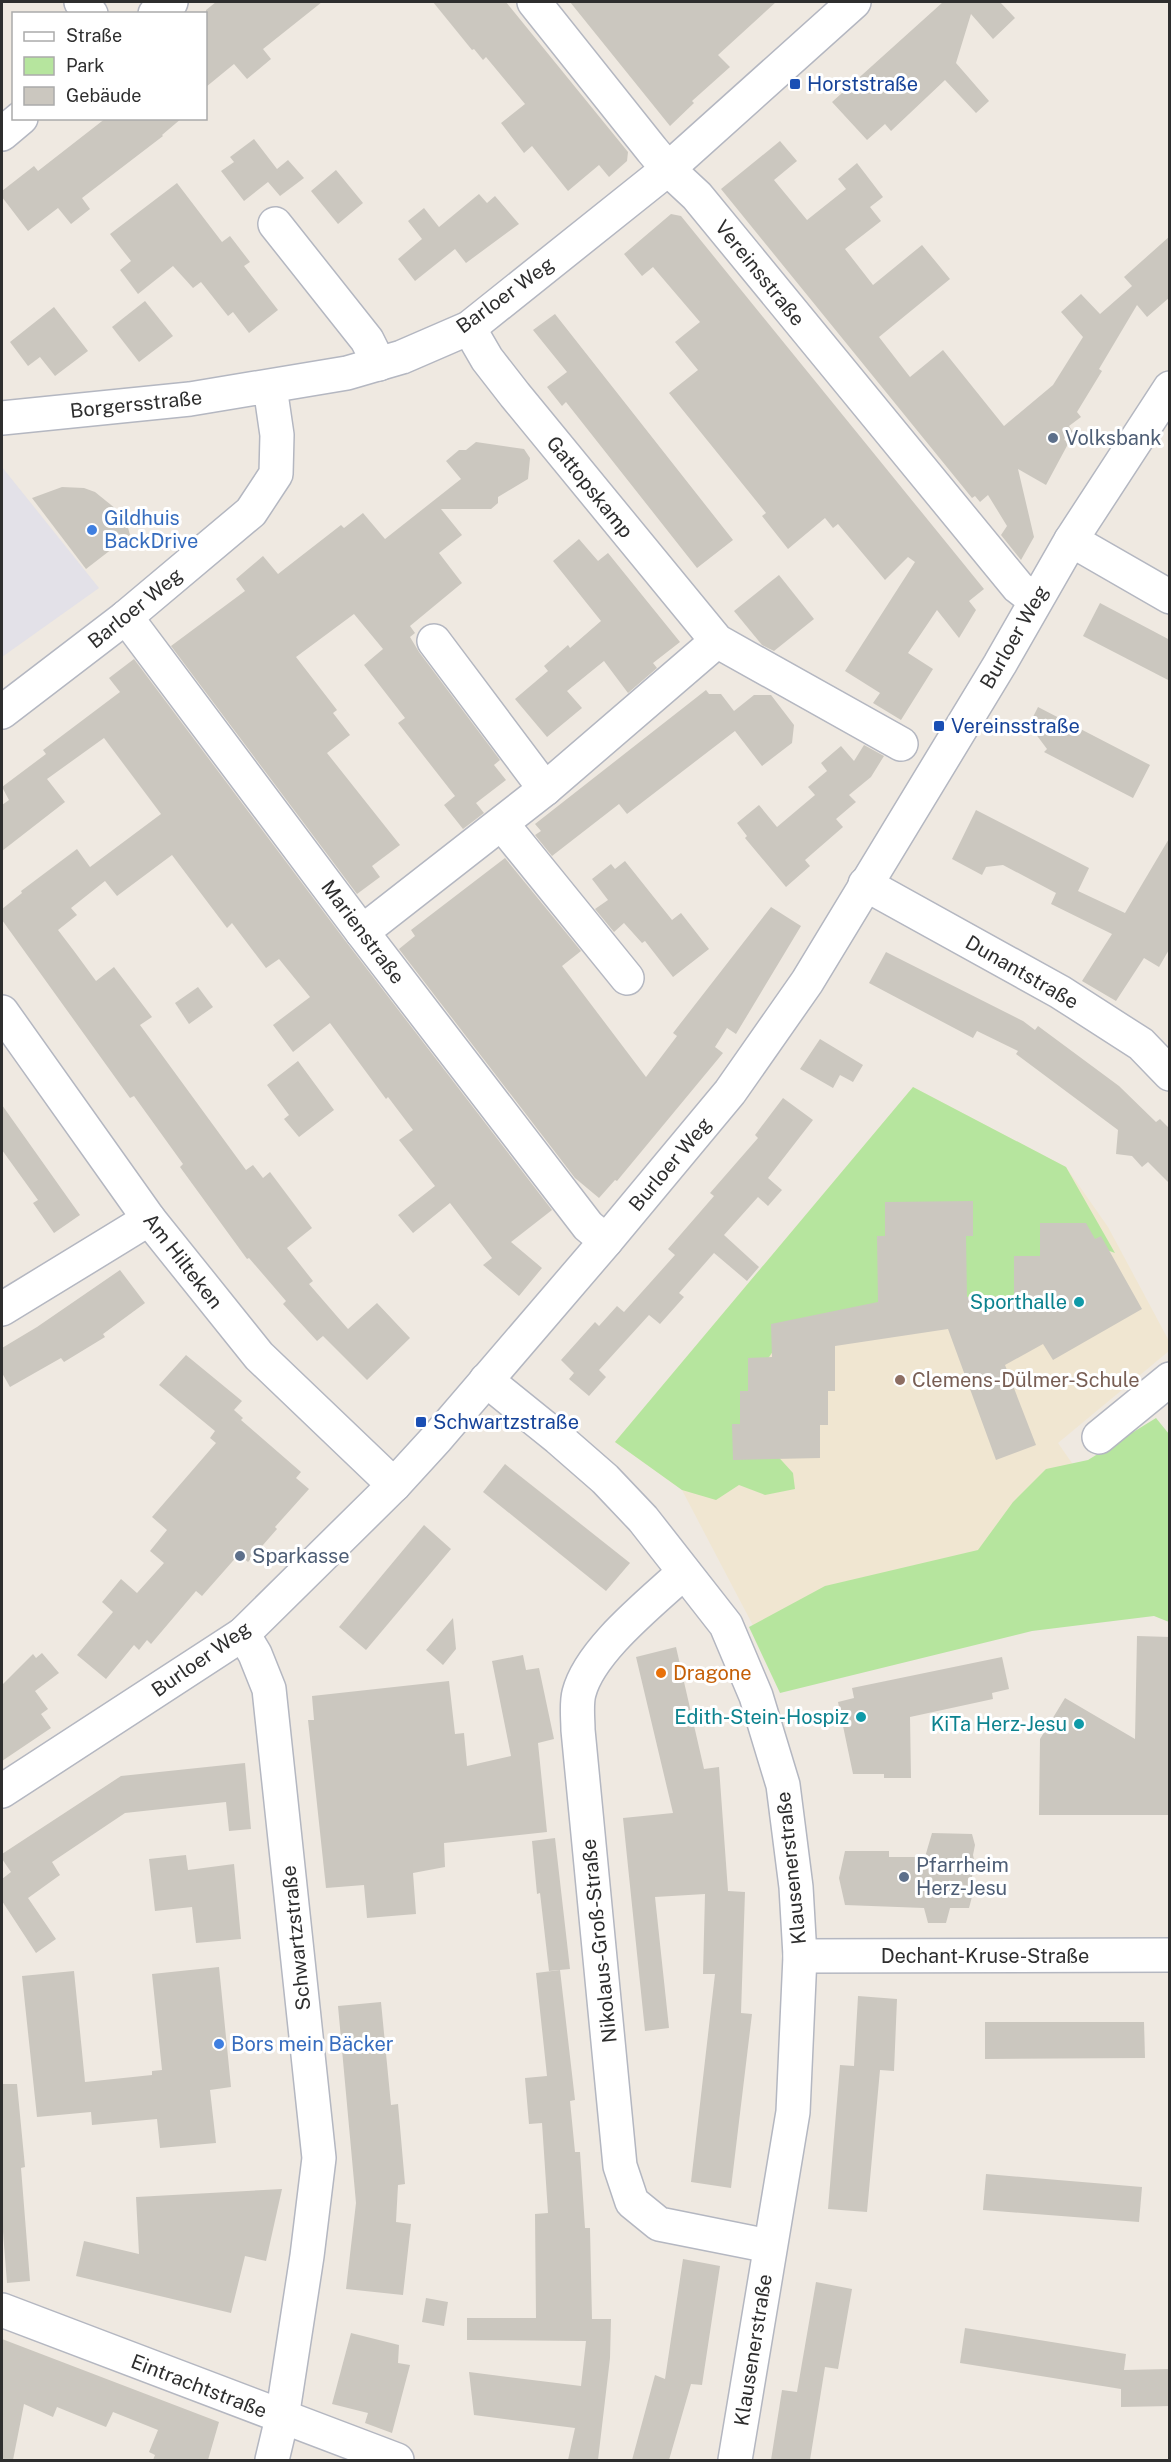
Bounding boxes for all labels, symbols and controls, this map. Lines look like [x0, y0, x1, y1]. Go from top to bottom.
legend [12, 12, 207, 120]
text: Straße [66, 25, 122, 46]
text: Park [66, 55, 104, 76]
place label: Horststraße [807, 72, 918, 96]
marker: Horststraße [788, 77, 802, 91]
text: Gebäude [66, 85, 141, 106]
street label: Vereinsstraße [710, 215, 810, 331]
street label: Barloer Weg [452, 252, 558, 338]
street label: Borgersstraße [69, 385, 203, 423]
place label: Volksbank [1065, 426, 1162, 450]
street label: Gattopskamp [542, 431, 638, 543]
marker: Volksbank [1046, 431, 1060, 445]
place label: Gildhuis BackDrive [104, 506, 198, 553]
marker: Gildhuis BackDrive [85, 523, 99, 537]
street label: Barloer Weg [83, 563, 187, 653]
street label: Burloer Weg [975, 581, 1053, 693]
place label: Vereinsstraße [951, 714, 1080, 738]
marker: Vereinsstraße [932, 719, 946, 733]
street label: Marienstraße [316, 875, 410, 989]
street label: Dunantstraße [961, 930, 1083, 1014]
street label: Burloer Weg [624, 1112, 716, 1216]
street label: Am Hilteken [138, 1208, 228, 1314]
place label: Sporthalle [970, 1290, 1067, 1314]
marker: Sporthalle [1072, 1295, 1086, 1309]
place label: Clemens-Dülmer-Schule [912, 1368, 1140, 1392]
marker: Clemens-Dülmer-Schule [893, 1373, 907, 1387]
place label: Schwartzstraße [433, 1410, 579, 1434]
marker: Schwartzstraße [414, 1415, 428, 1429]
place label: Sparkasse [252, 1544, 350, 1568]
marker: Sparkasse [233, 1549, 247, 1563]
street label: Burloer Weg [147, 1616, 255, 1702]
place label: Dragone [673, 1661, 752, 1685]
marker: Dragone [654, 1666, 668, 1680]
place label: Edith-Stein-Hospiz [674, 1705, 849, 1729]
marker: Edith-Stein-Hospiz [854, 1710, 868, 1724]
place label: KiTa Herz-Jesu [931, 1712, 1067, 1736]
marker: KiTa Herz-Jesu [1072, 1717, 1086, 1731]
street label: Klausenerstraße [771, 1790, 811, 1946]
street label: Nikolaus-Groß-Straße [576, 1838, 622, 2044]
place label: Pfarrheim Herz-Jesu [916, 1853, 1009, 1900]
street label: Schwartzstraße [276, 1864, 316, 2012]
marker: Pfarrheim Herz-Jesu [897, 1870, 911, 1884]
street label: Dechant-Kruse-Straße [881, 1944, 1089, 1968]
place label: Bors mein Bäcker [231, 2032, 394, 2056]
marker: Bors mein Bäcker [212, 2037, 226, 2051]
street label: Klausenerstraße [729, 2272, 777, 2428]
street label: Eintrachtstraße [128, 2349, 270, 2423]

